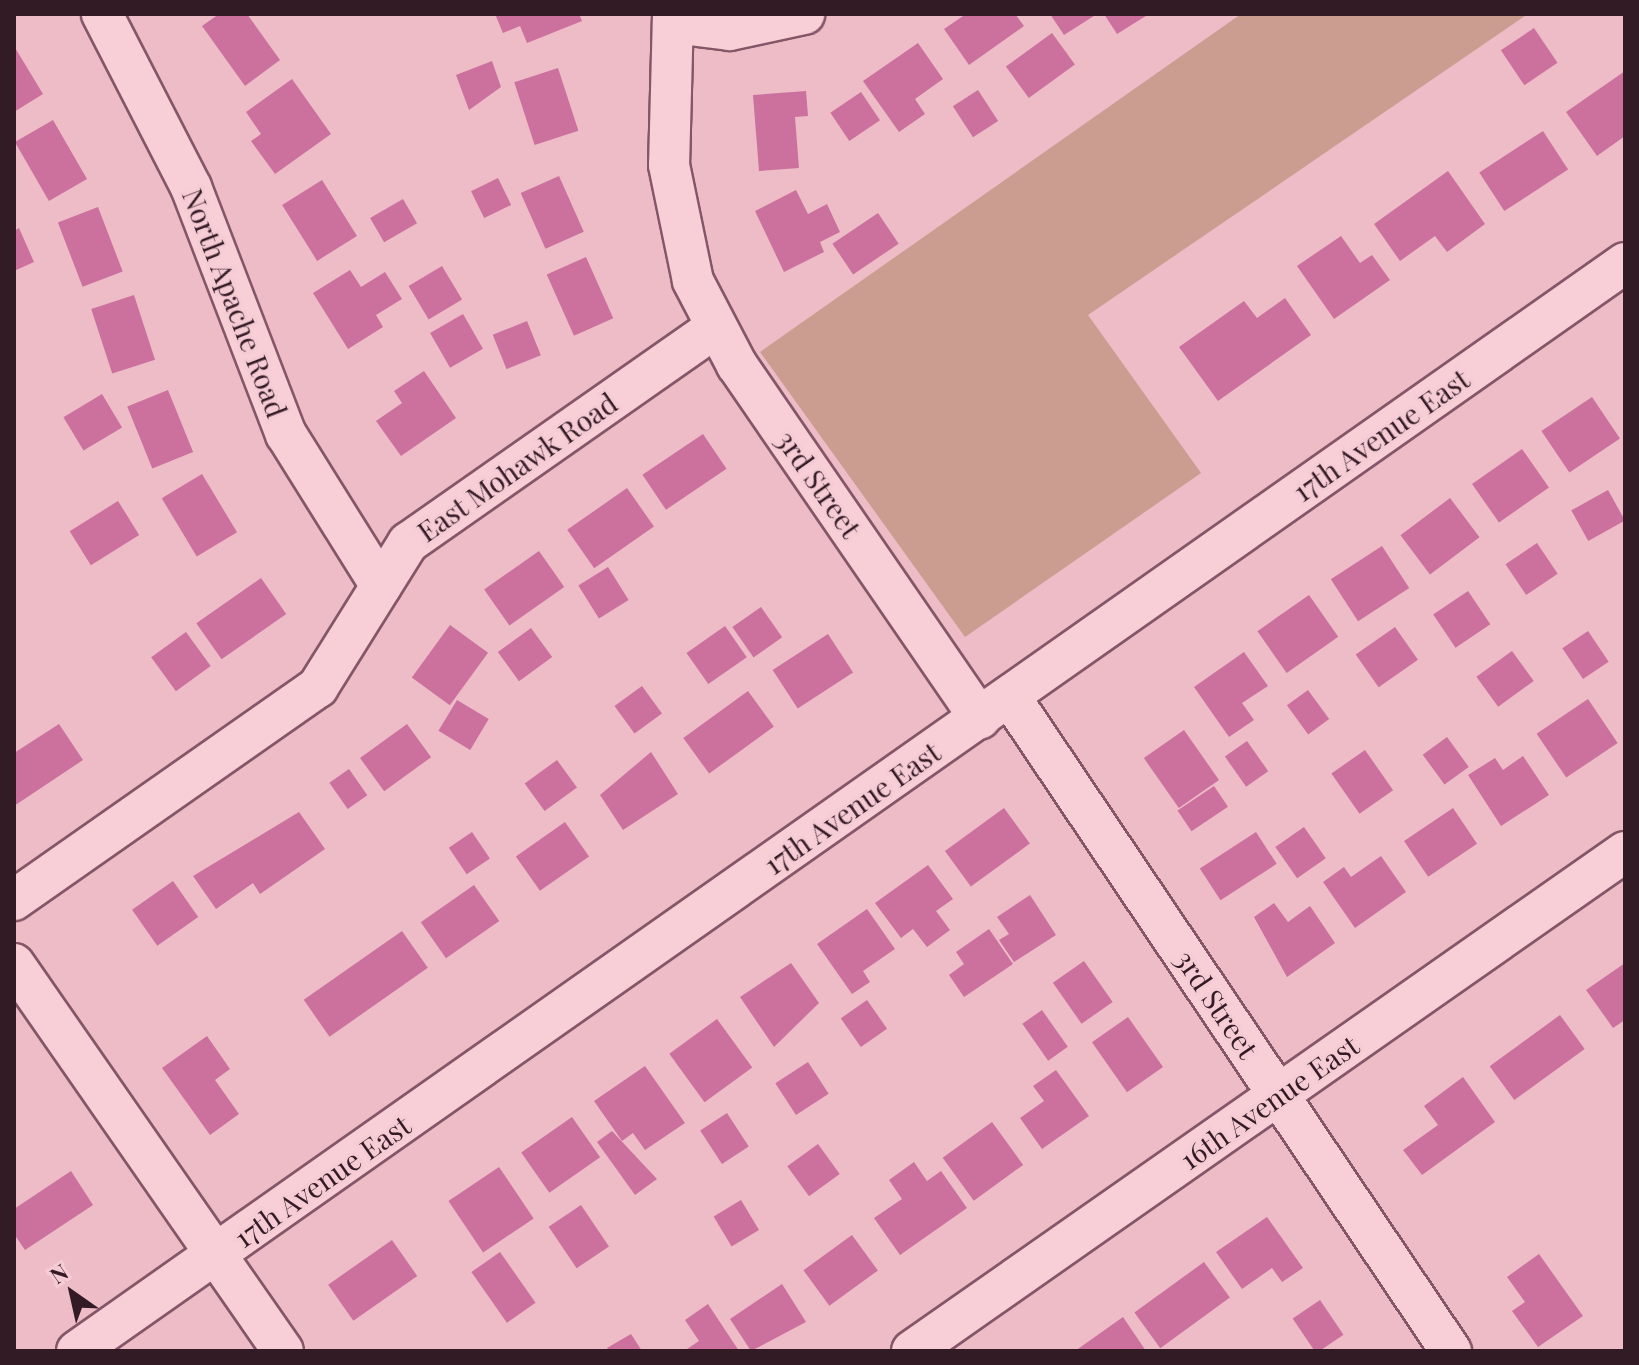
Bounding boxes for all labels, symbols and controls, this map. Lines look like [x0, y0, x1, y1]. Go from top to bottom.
street label: North Apache Road [176, 183, 294, 423]
street label: 17th Avenue East [1286, 362, 1476, 508]
street label: East Mohawk Road [410, 385, 624, 549]
street label: 3rd Street [770, 424, 868, 544]
street label: 17th Avenue East [757, 735, 947, 881]
street label: 3rd Street [1169, 944, 1265, 1064]
street label: 16th Avenue East [1173, 1028, 1365, 1176]
street label: 17th Avenue East [227, 1108, 417, 1254]
north arrow [32, 1253, 112, 1333]
text: N [44, 1256, 74, 1290]

